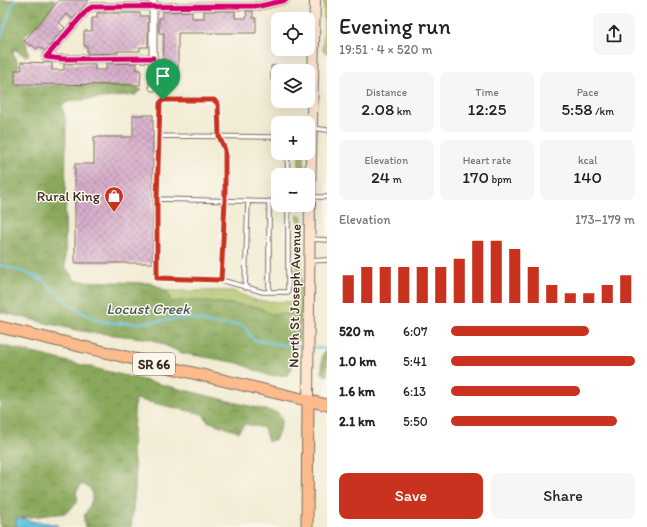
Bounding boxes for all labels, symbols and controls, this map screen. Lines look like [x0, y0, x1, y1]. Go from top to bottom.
map controls [271, 12, 315, 212]
button: locate [271, 12, 315, 56]
text: Evening run [339, 13, 451, 40]
button: share [593, 13, 635, 55]
text: 19:51 · 4 × 520 m [339, 42, 432, 57]
pin [146, 59, 180, 100]
button: layers [271, 64, 315, 108]
icon: arrive [152, 65, 174, 87]
text: Distance [366, 86, 407, 99]
text: Time [475, 86, 499, 99]
text: Pace [577, 86, 599, 99]
text: 2.08 [361, 99, 394, 119]
text: 12:25 [468, 99, 506, 119]
text: 5:58 [561, 99, 593, 119]
text: km [394, 105, 411, 118]
text: /km [593, 105, 614, 118]
button: + [271, 116, 315, 160]
text: Elevation [364, 154, 408, 167]
text: Heart rate [463, 154, 511, 167]
text: kcal [578, 154, 597, 167]
text: 24 [371, 167, 390, 187]
text: 170 [462, 167, 489, 187]
text: 140 [573, 167, 602, 187]
button: − [271, 168, 315, 212]
text: m [390, 173, 402, 186]
text: bpm [489, 173, 512, 186]
shop icon: Rural King [103, 185, 125, 213]
place label: Rural King [37, 188, 101, 205]
text: Elevation [339, 212, 391, 227]
text: 173–179 m [575, 212, 635, 227]
street label: North St Joseph Avenue [285, 224, 305, 368]
water label: Locust Creek [106, 300, 191, 318]
text: 520 m [339, 324, 375, 339]
text: 6:07 [403, 324, 428, 339]
road number: SR 66 [133, 353, 175, 375]
text: 1.0 km [339, 354, 376, 369]
text: 5:41 [403, 354, 427, 369]
text: 1.6 km [339, 384, 375, 399]
text: 6:13 [403, 384, 426, 399]
text: 2.1 km [339, 414, 375, 429]
text: 5:50 [403, 414, 428, 429]
button: Save [339, 473, 483, 519]
button: Share [491, 473, 635, 519]

